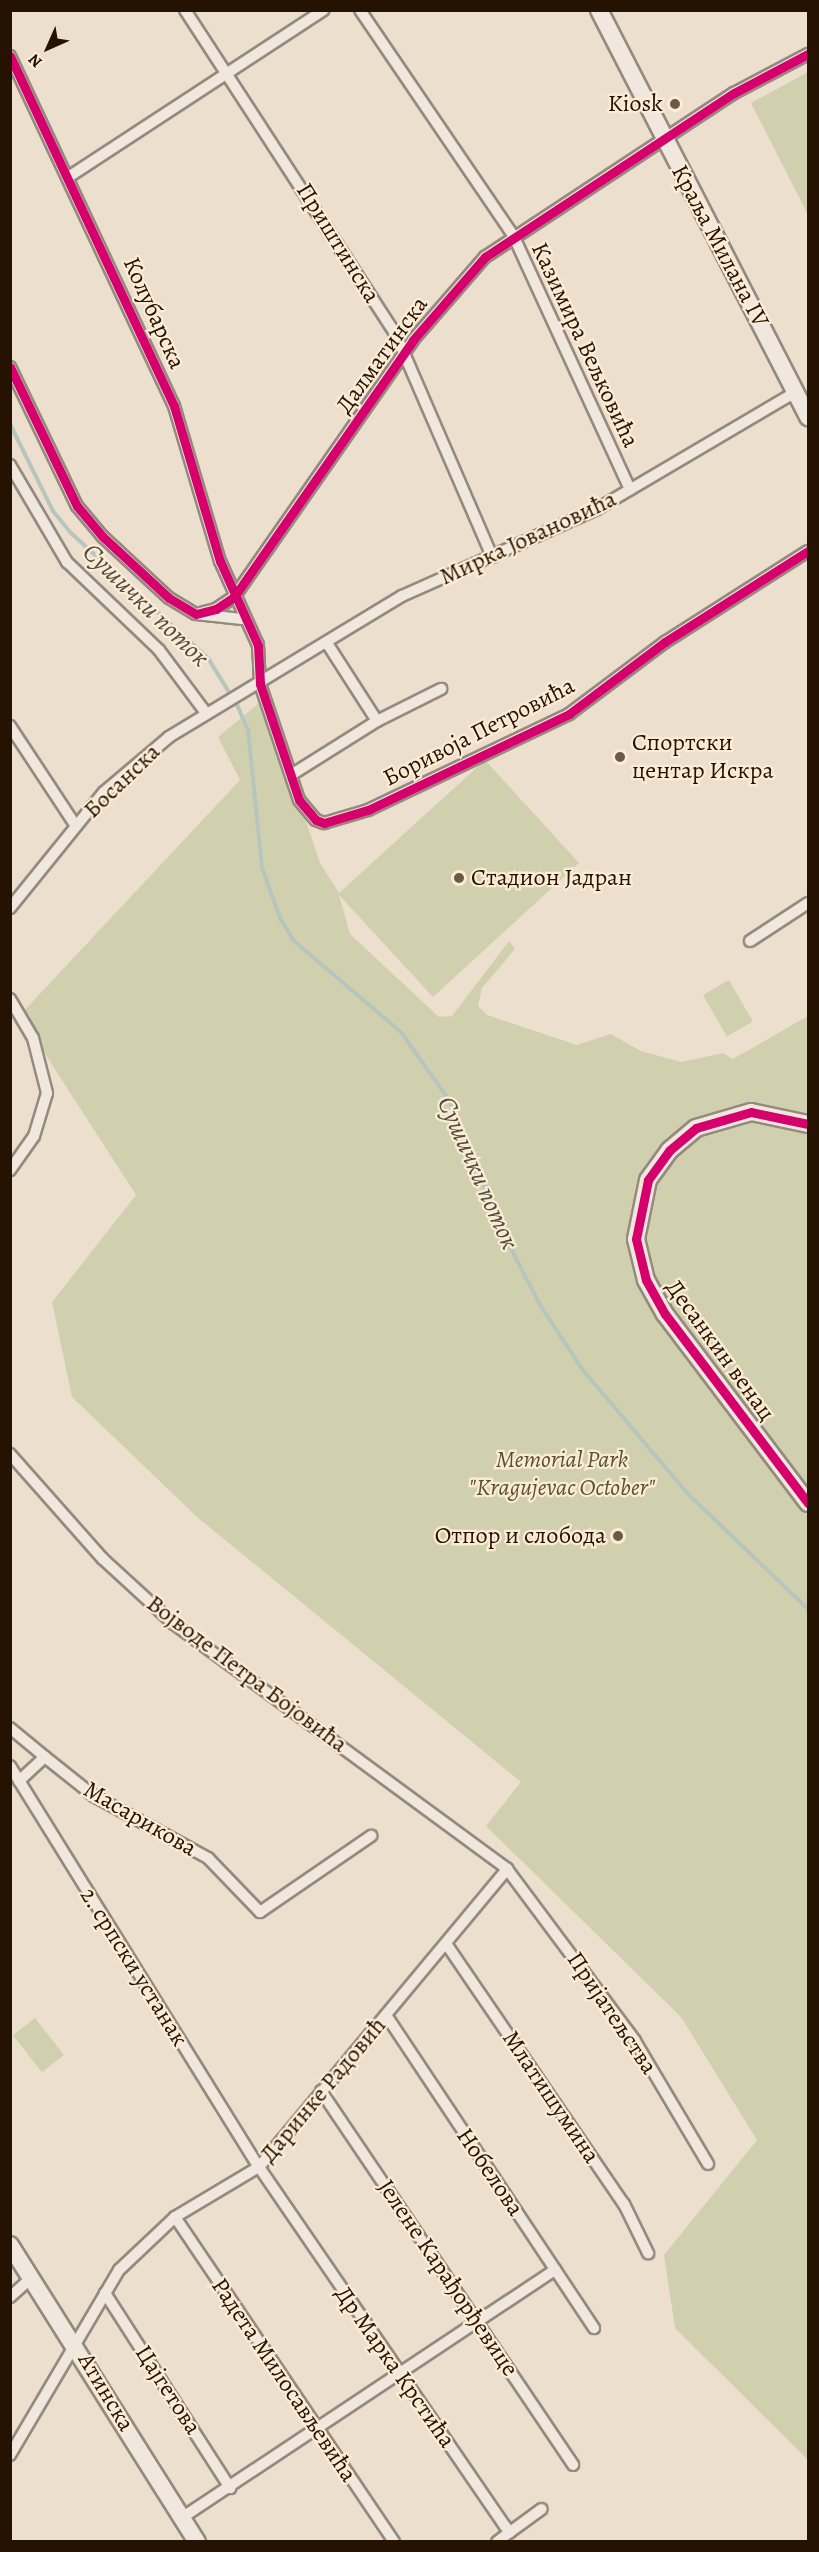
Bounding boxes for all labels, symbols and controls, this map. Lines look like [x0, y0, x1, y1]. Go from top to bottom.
north arrow [18, 18, 78, 78]
text: N [23, 49, 47, 73]
place label: Kiosk [608, 90, 663, 118]
marker: Kiosk [668, 97, 682, 111]
street label: Краља Милана IV [665, 160, 775, 332]
street label: Приштинска [290, 178, 386, 308]
street label: Казимира Вељковића [525, 238, 645, 452]
street label: Колубарска [117, 253, 191, 373]
street label: Далматинска [330, 291, 434, 419]
street label: Мирка Јовановића [435, 484, 621, 592]
water label: Сушички поток [76, 537, 216, 673]
street label: Боривоја Петровића [379, 671, 579, 793]
place label: Спортски центар Искра [632, 729, 773, 785]
street label: Босанска [78, 738, 166, 824]
marker: Спортски центар Искра [613, 750, 627, 764]
place label: Стадион Јадран [471, 864, 632, 892]
marker: Стадион Јадран [452, 871, 466, 885]
water label: Сушички поток [430, 1092, 526, 1254]
street label: Десанкин венац [659, 1274, 781, 1426]
park label: Memorial Park "Kragujevac October" [469, 1446, 655, 1502]
place label: Отпор и слобода [435, 1522, 606, 1550]
marker: Отпор и слобода [611, 1529, 625, 1543]
street label: Војводе Петра Бојовића [141, 1589, 353, 1759]
street label: Масарикова [78, 1775, 202, 1863]
street label: 2. српски устанак [74, 1882, 194, 2052]
street label: Пријатељства [561, 1946, 663, 2080]
street label: Даринке Радовић [254, 2011, 392, 2169]
street label: Млатишумина [496, 2025, 606, 2169]
street label: Нобелова [450, 2123, 530, 2221]
street label: Јелене Карађорђевице [371, 2174, 525, 2382]
street label: Радета Милосављевића [205, 2273, 363, 2487]
street label: Др Марка Крстића [328, 2281, 462, 2453]
street label: Цајгетова [129, 2340, 207, 2440]
street label: Атинска [71, 2348, 141, 2436]

